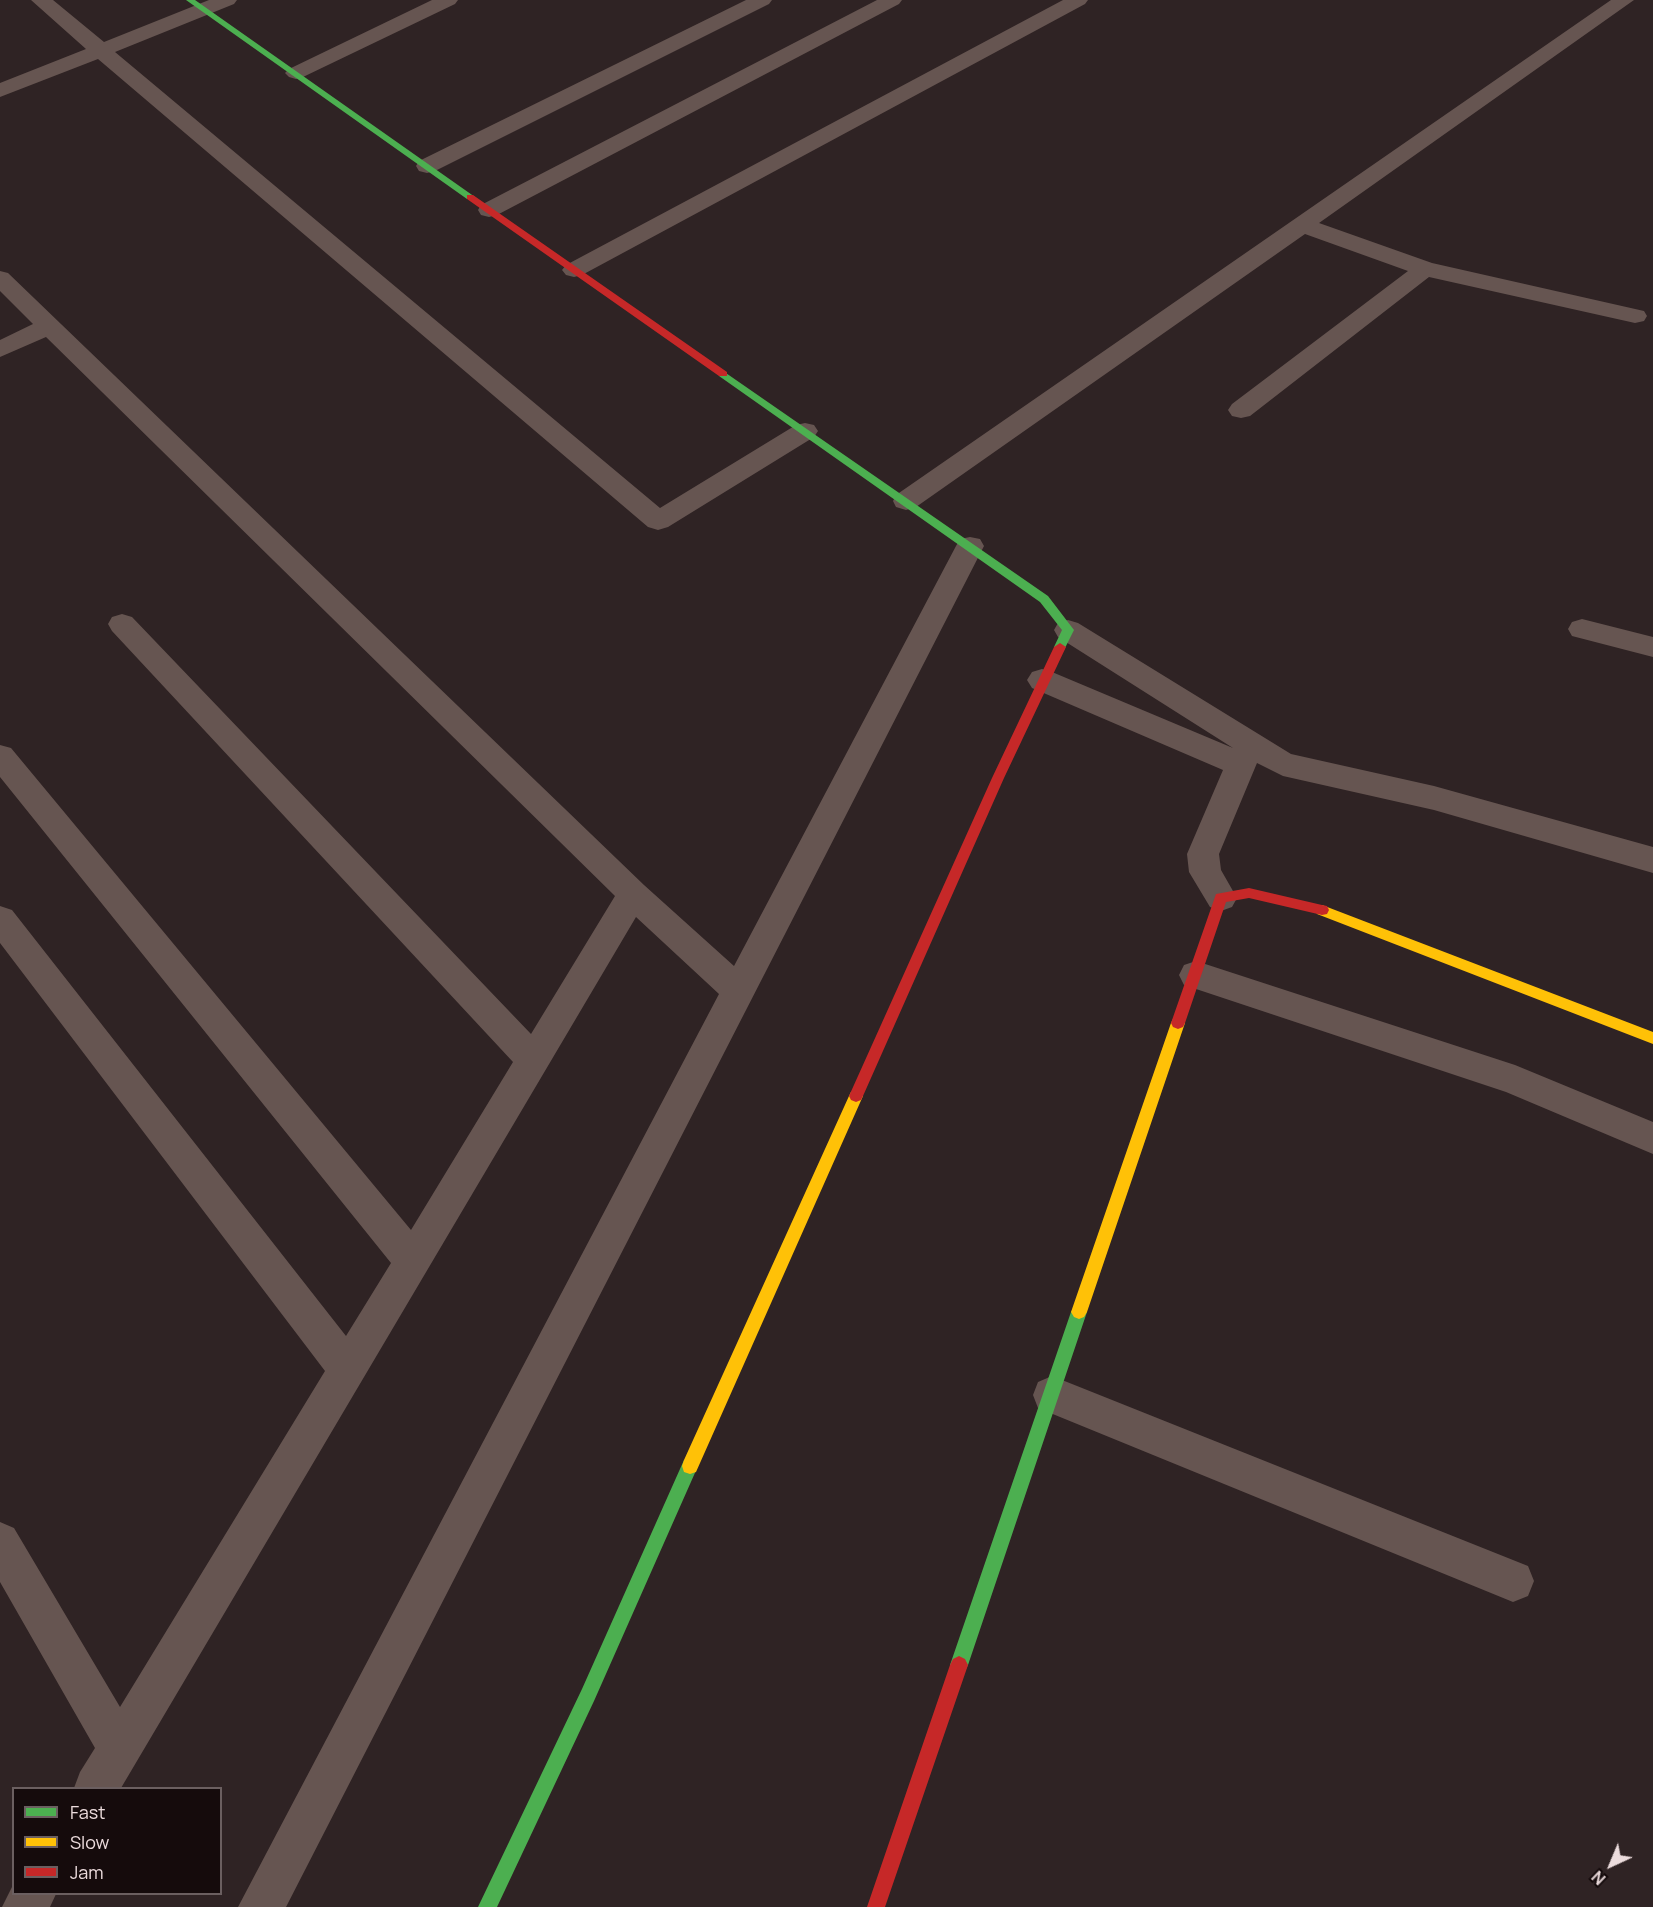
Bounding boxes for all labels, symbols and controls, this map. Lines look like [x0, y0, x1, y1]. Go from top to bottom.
legend [12, 1787, 222, 1895]
text: Fast [70, 1800, 105, 1824]
text: Slow [70, 1830, 109, 1854]
north arrow [1581, 1835, 1641, 1895]
text: Jam [70, 1860, 104, 1884]
text: N [1587, 1866, 1610, 1890]

